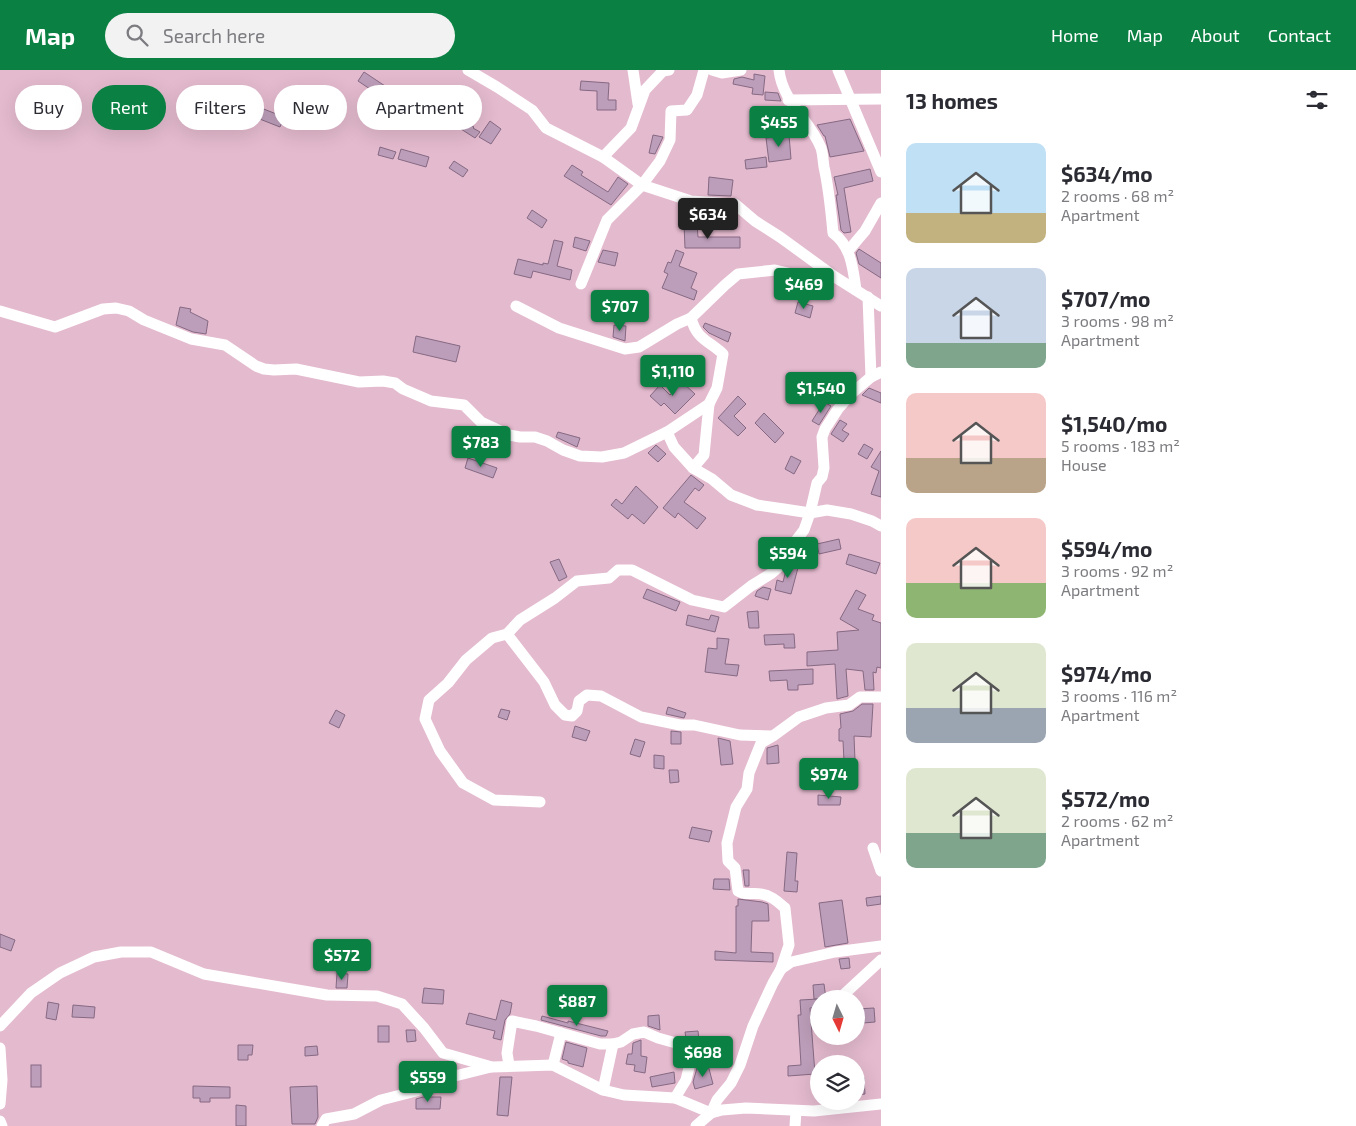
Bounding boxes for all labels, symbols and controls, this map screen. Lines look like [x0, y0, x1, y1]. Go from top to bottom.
search box [105, 13, 455, 58]
text: Map [25, 21, 75, 50]
icon: search [123, 21, 151, 49]
text: Search here [163, 24, 265, 47]
text: Home [1051, 24, 1099, 46]
text: Map [1127, 24, 1163, 46]
text: About [1191, 24, 1240, 46]
text: Contact [1268, 24, 1331, 46]
chip: Buy [15, 85, 82, 130]
chip: Rent [92, 85, 166, 130]
chip: Filters [176, 85, 264, 130]
chip: New [274, 85, 347, 130]
chip: Apartment [357, 85, 482, 130]
icon: filters [1303, 86, 1331, 114]
text: 13 homes [906, 88, 998, 113]
pin: $455 [749, 106, 809, 148]
text: $455 [760, 112, 798, 131]
text: $634/mo [1061, 161, 1153, 186]
icon: home [946, 163, 1006, 223]
text: 2 rooms · 68 m² [1061, 186, 1174, 205]
pin: $634 [678, 198, 738, 240]
text: $634 [689, 204, 727, 223]
text: Apartment [1061, 205, 1140, 224]
pin: $469 [774, 268, 834, 310]
text: $469 [785, 274, 823, 293]
text: $707/mo [1061, 286, 1150, 311]
icon: home [946, 288, 1006, 348]
pin: $707 [590, 290, 650, 332]
text: $707 [602, 296, 638, 315]
text: 3 rooms · 98 m² [1061, 311, 1174, 330]
text: Apartment [1061, 330, 1140, 349]
pin: $1,110 [632, 354, 714, 397]
text: $1,110 [651, 361, 695, 380]
pin: $1,540 [780, 372, 862, 414]
text: $1,540 [796, 378, 846, 397]
text: $1,540/mo [1061, 411, 1167, 436]
icon: home [946, 413, 1006, 473]
pin: $783 [451, 426, 511, 468]
text: $783 [463, 432, 499, 451]
text: 5 rooms · 183 m² [1061, 436, 1180, 455]
text: House [1061, 455, 1107, 474]
pin: $594 [758, 536, 818, 579]
text: $594/mo [1061, 536, 1152, 561]
icon: home [946, 538, 1006, 598]
text: $594 [769, 543, 807, 562]
text: 3 rooms · 92 m² [1061, 561, 1173, 580]
text: Apartment [1061, 580, 1140, 599]
text: $974/mo [1061, 661, 1152, 686]
icon: home [946, 663, 1006, 723]
text: 3 rooms · 116 m² [1061, 686, 1177, 705]
text: Apartment [1061, 705, 1140, 724]
pin: $974 [799, 758, 859, 800]
text: $974 [810, 764, 848, 783]
text: $572/mo [1061, 786, 1150, 811]
icon: home [946, 788, 1006, 848]
text: 2 rooms · 62 m² [1061, 811, 1173, 830]
text: Apartment [1061, 830, 1140, 849]
pin: $572 [312, 938, 372, 981]
text: $572 [324, 945, 360, 964]
pin: $887 [547, 984, 607, 1027]
north arrow [810, 990, 865, 1045]
map controls [810, 990, 865, 1110]
text: $887 [558, 991, 596, 1010]
pin: $698 [673, 1036, 733, 1078]
text: $698 [684, 1042, 722, 1061]
button: layers [810, 1055, 865, 1110]
pin: $559 [398, 1060, 458, 1103]
text: $559 [410, 1067, 446, 1086]

